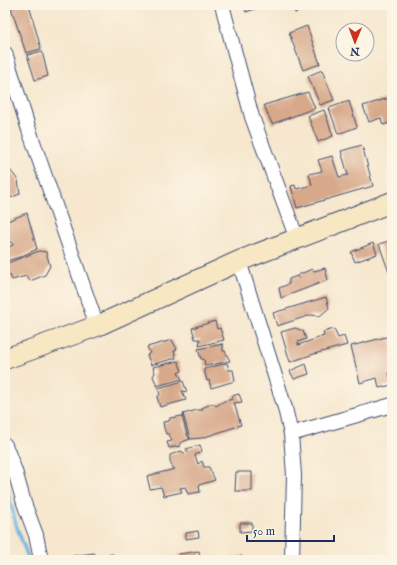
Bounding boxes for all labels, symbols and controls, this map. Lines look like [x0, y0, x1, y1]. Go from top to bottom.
north arrow [335, 22, 375, 62]
text: N [349, 44, 361, 58]
scale bar [247, 517, 334, 543]
text: 50 m [253, 524, 275, 539]

